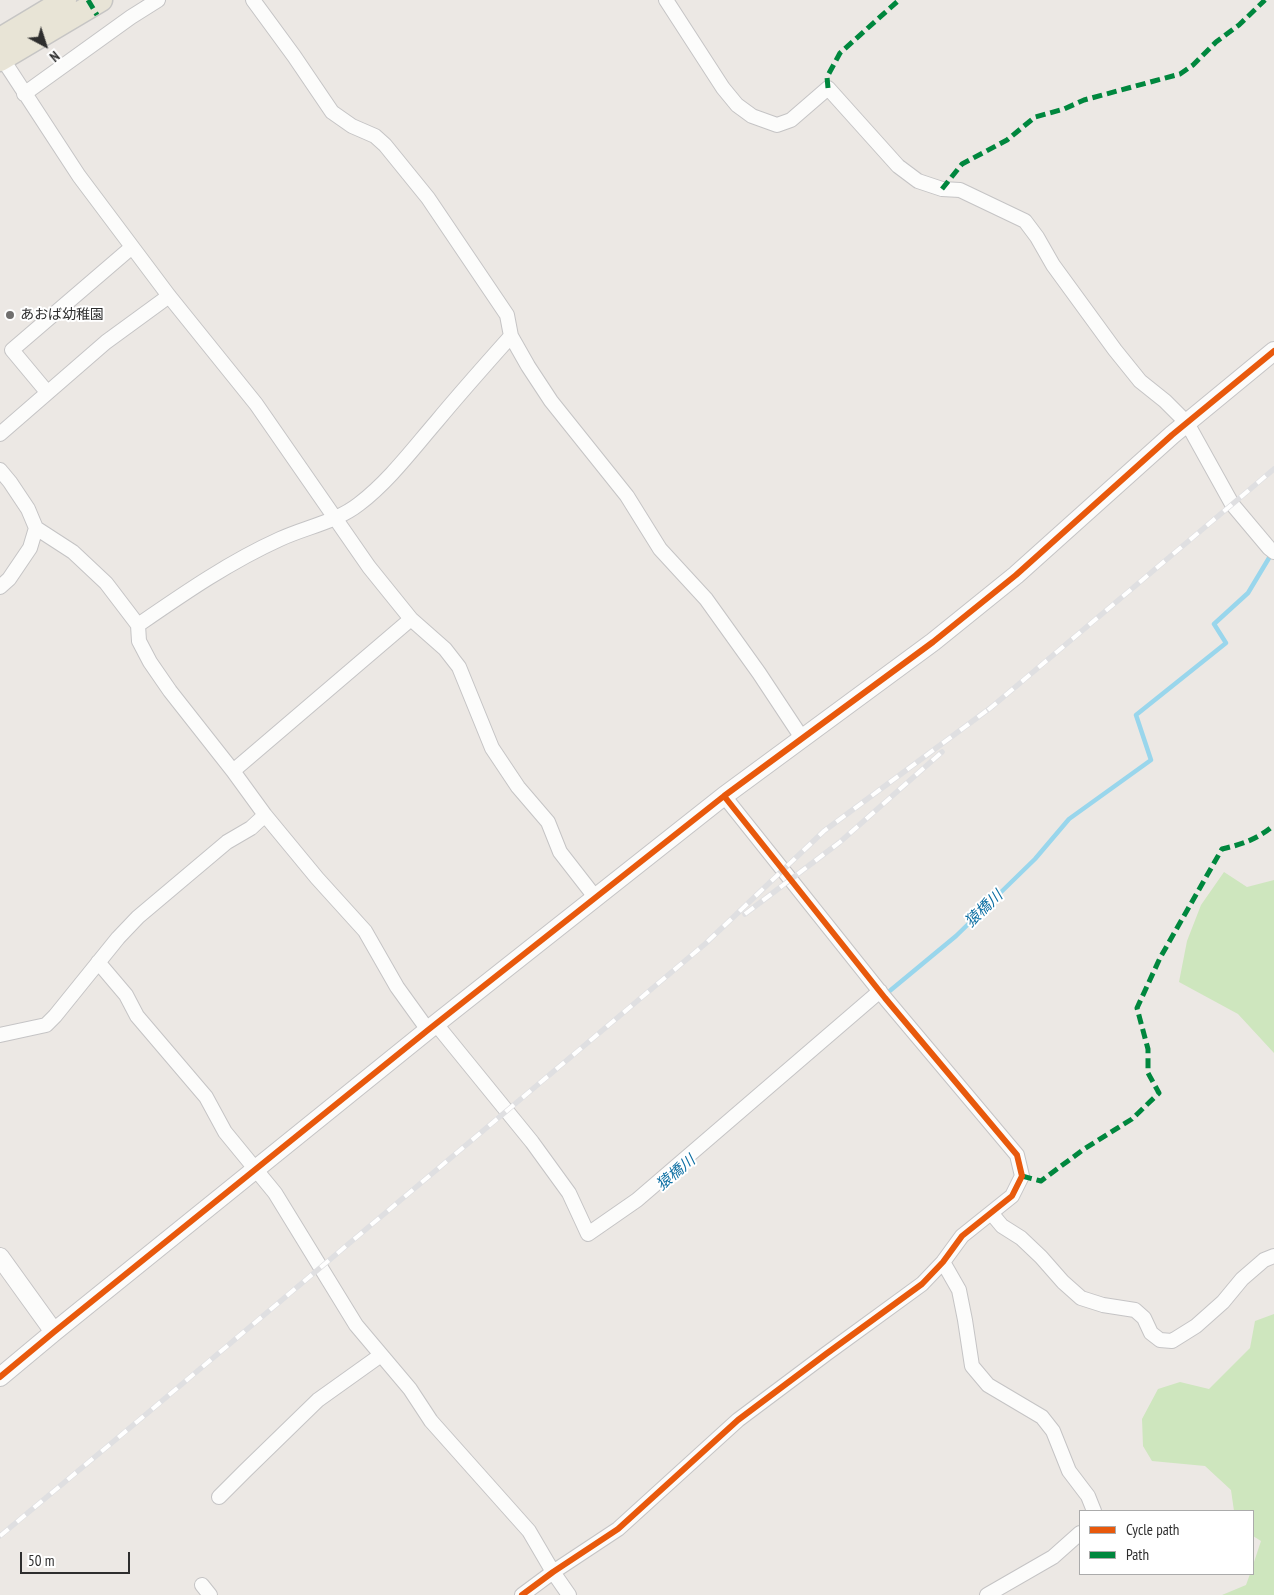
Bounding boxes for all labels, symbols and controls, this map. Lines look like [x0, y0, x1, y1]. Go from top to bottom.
north arrow [20, 20, 70, 70]
text: N [46, 47, 63, 66]
place label: あおば幼稚園 [20, 307, 104, 323]
marker: あおば幼稚園 [4, 309, 16, 321]
water label: 猿橋川 [962, 887, 1006, 931]
water label: 猿橋川 [653, 1152, 699, 1194]
legend [1079, 1510, 1254, 1575]
text: Cycle path [1126, 1520, 1179, 1539]
scale bar [22, 1542, 132, 1574]
text: Path [1126, 1545, 1149, 1564]
text: 50 m [28, 1551, 54, 1570]

